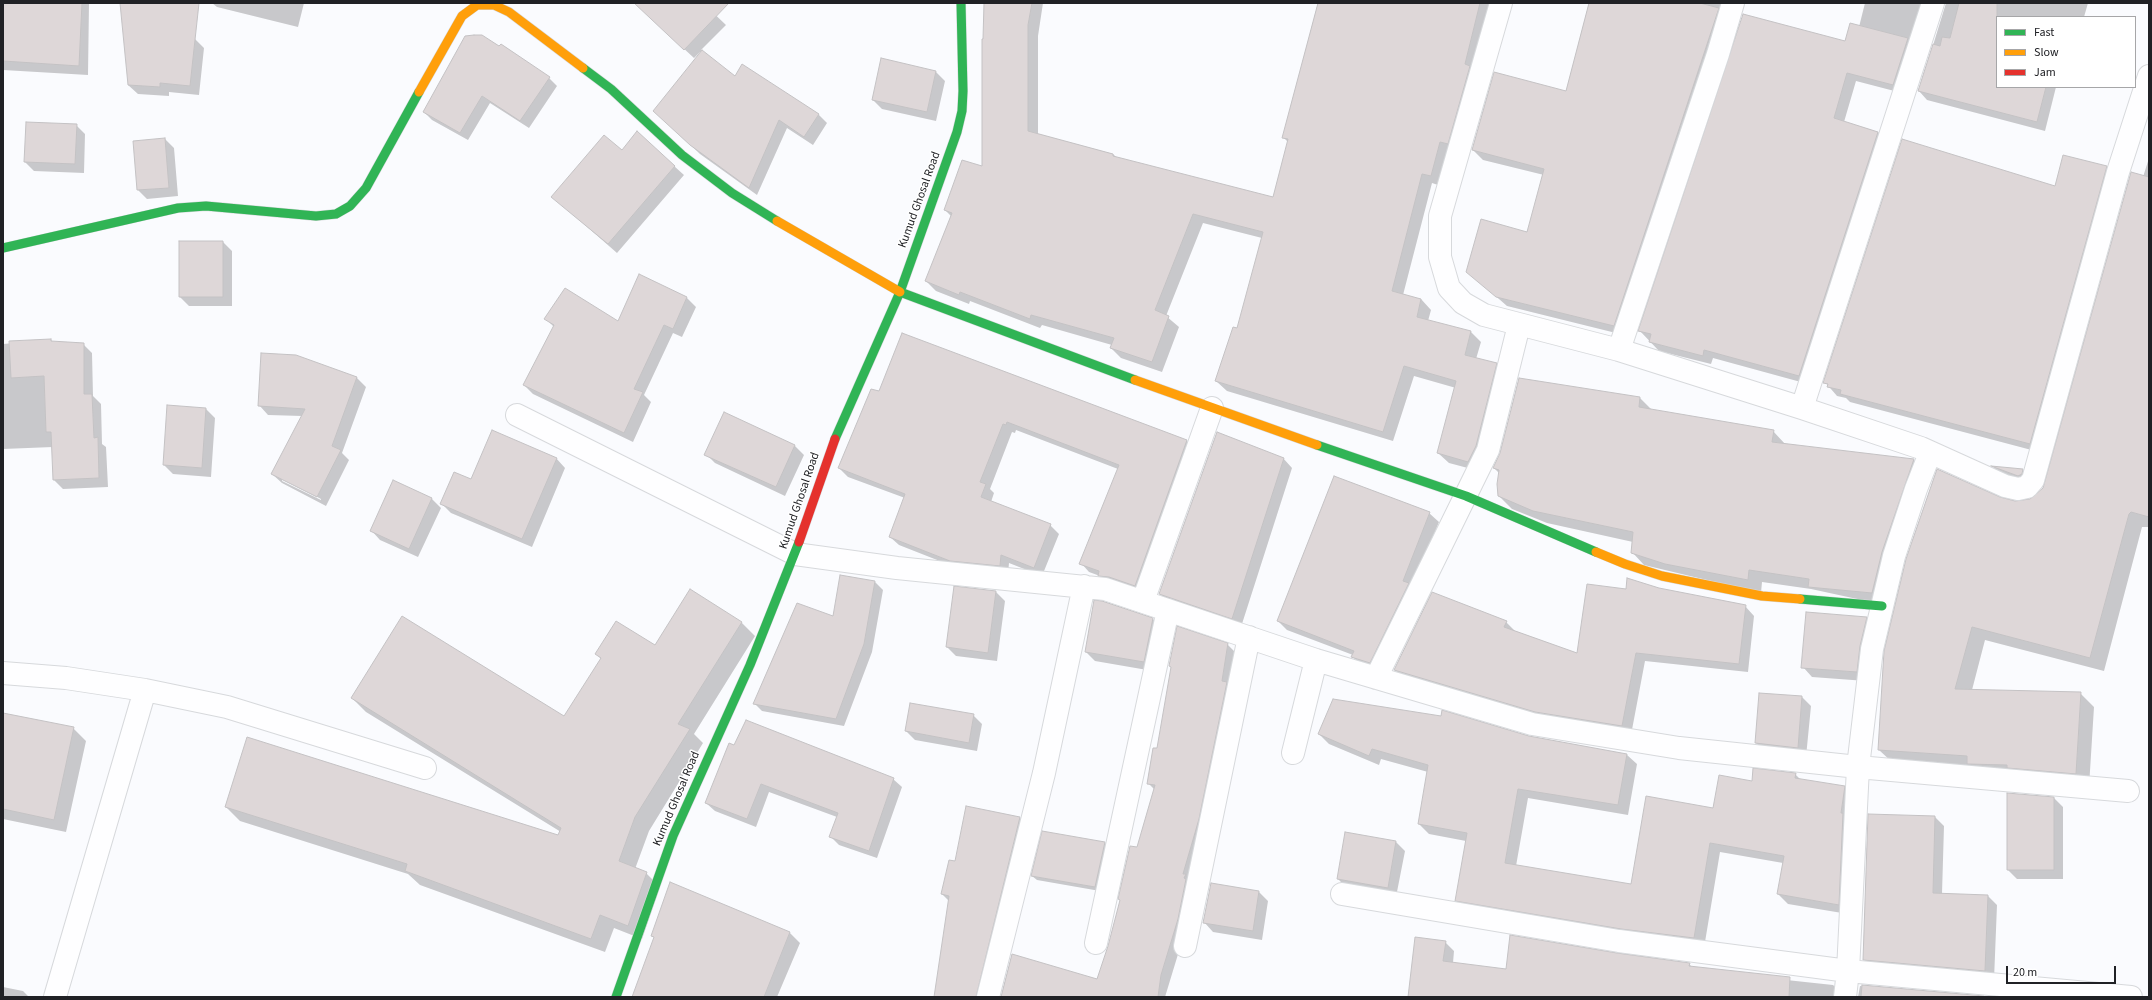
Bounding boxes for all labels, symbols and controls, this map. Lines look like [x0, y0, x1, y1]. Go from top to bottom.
legend [1996, 16, 2136, 88]
text: Fast [2034, 24, 2054, 41]
text: Slow [2034, 44, 2059, 61]
text: Jam [2034, 64, 2056, 81]
street label: Kumud Ghosal Road [896, 150, 944, 250]
street label: Kumud Ghosal Road [777, 451, 823, 551]
street label: Kumud Ghosal Road [651, 749, 703, 849]
scale bar [2008, 958, 2118, 984]
text: 20 m [2013, 964, 2037, 981]

